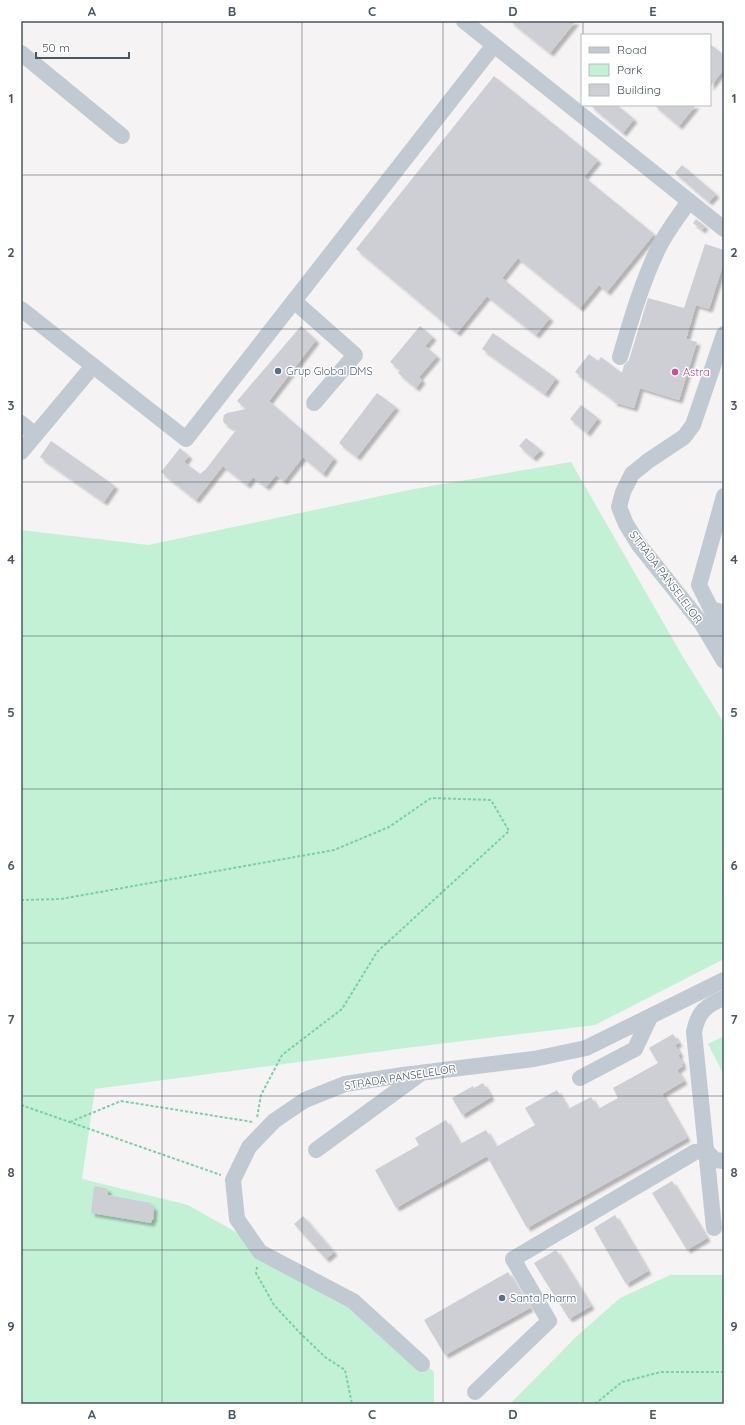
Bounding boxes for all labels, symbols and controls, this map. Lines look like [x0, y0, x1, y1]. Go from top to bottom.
text: A [88, 3, 97, 19]
text: B [228, 3, 236, 19]
text: C [368, 3, 376, 19]
text: D [508, 3, 518, 19]
text: E [649, 3, 657, 19]
scale bar [36, 34, 129, 60]
legend [581, 34, 711, 106]
text: 50 m [42, 40, 70, 55]
text: Road [617, 42, 647, 57]
text: Park [617, 62, 642, 77]
text: Building [617, 82, 661, 97]
text: 1 [8, 90, 14, 106]
text: 1 [731, 90, 737, 106]
text: 2 [7, 244, 15, 260]
text: 2 [730, 244, 738, 260]
place label: Grup Global DMS [286, 364, 373, 378]
place label: Astra [683, 365, 710, 379]
marker: Grup Global DMS [273, 366, 283, 376]
marker: Astra [670, 367, 680, 377]
text: 3 [8, 397, 15, 413]
text: 3 [731, 397, 738, 413]
street label: STRADA PANSELELOR [627, 528, 705, 626]
text: 4 [7, 551, 15, 567]
text: 4 [730, 551, 738, 567]
text: 5 [7, 704, 15, 720]
text: 5 [730, 704, 738, 720]
text: 6 [7, 857, 15, 873]
text: 6 [730, 857, 738, 873]
text: 7 [7, 1011, 15, 1027]
text: 7 [730, 1011, 738, 1027]
street label: STRADA PANSELELOR [343, 1061, 457, 1093]
text: 8 [7, 1164, 15, 1180]
text: 8 [730, 1164, 738, 1180]
place label: Santa Pharm [510, 1291, 576, 1305]
marker: Santa Pharm [497, 1293, 507, 1303]
text: 9 [7, 1318, 15, 1334]
text: 9 [730, 1318, 738, 1334]
text: A [88, 1406, 97, 1422]
text: B [228, 1406, 236, 1422]
text: C [368, 1406, 376, 1422]
text: D [508, 1406, 518, 1422]
text: E [649, 1406, 657, 1422]

